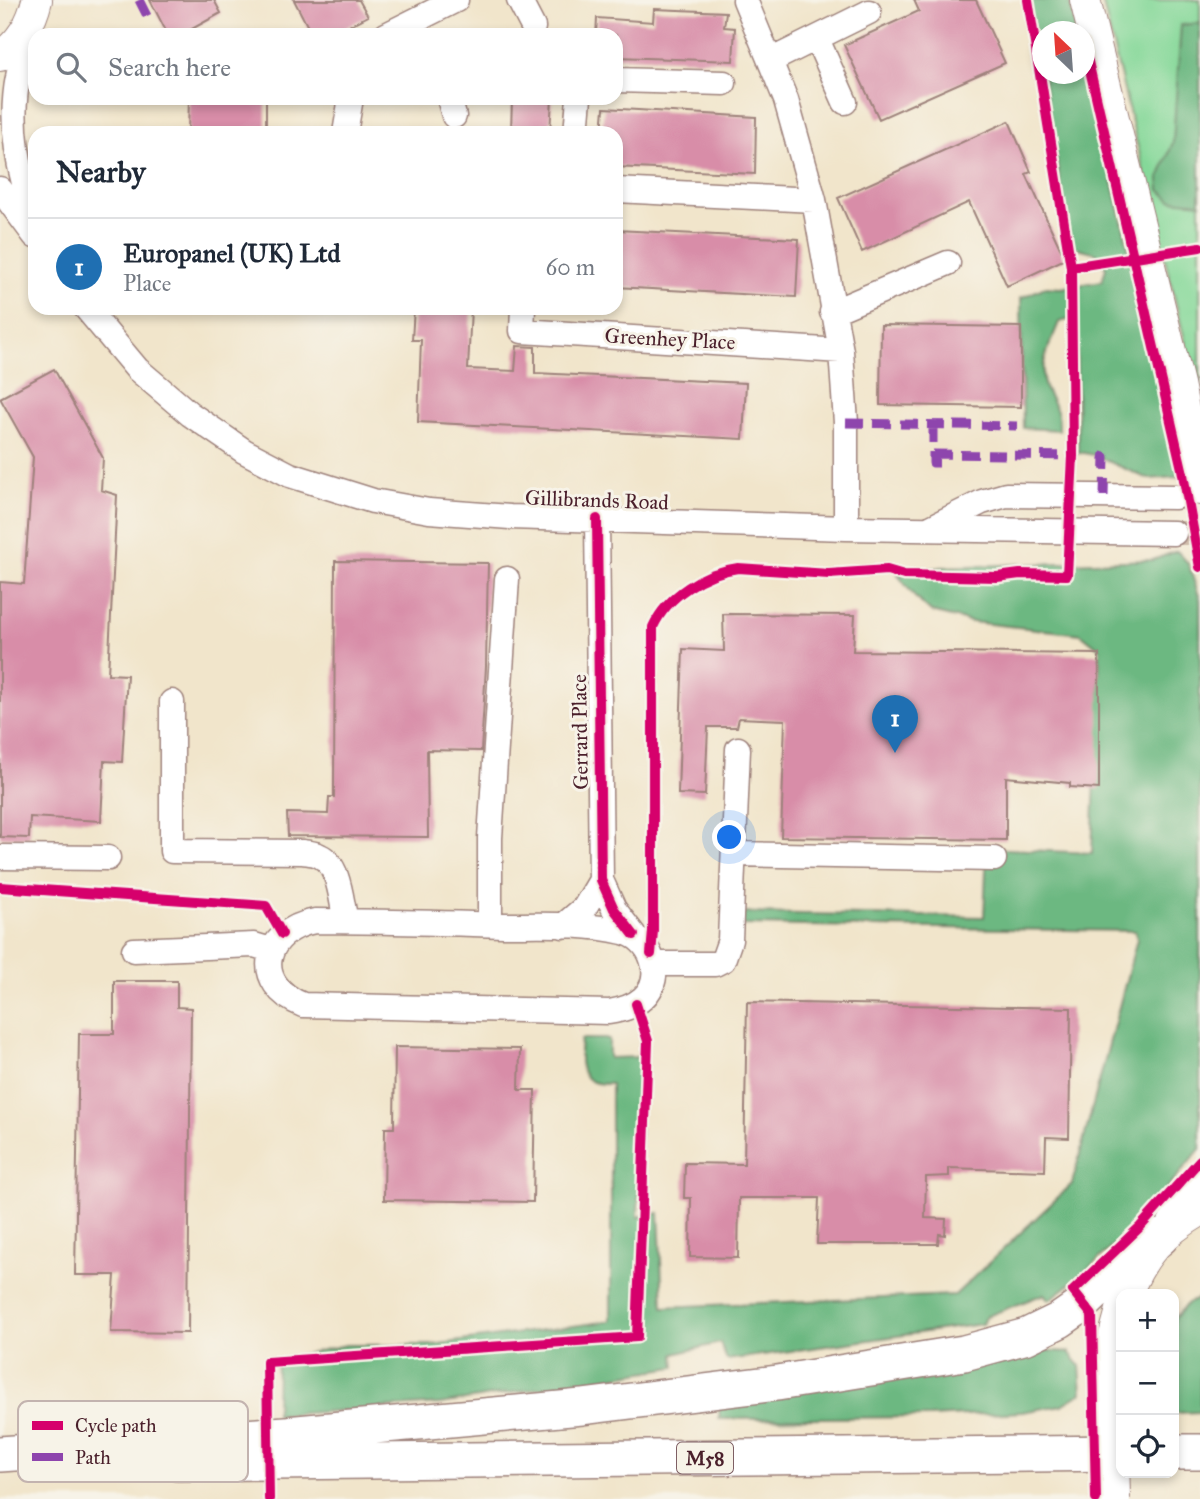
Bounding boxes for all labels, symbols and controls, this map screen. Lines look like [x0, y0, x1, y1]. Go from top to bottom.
north arrow [1032, 21, 1095, 84]
search box [28, 28, 623, 105]
icon: search [52, 48, 90, 86]
text: Search here [108, 51, 231, 83]
text: Nearby [56, 154, 146, 190]
text: Europanel (UK) Ltd [123, 237, 341, 269]
text: 1 [74, 253, 84, 281]
text: 60 m [546, 253, 595, 281]
text: Place [123, 269, 171, 297]
street label: Greenhey Place [604, 323, 736, 355]
street label: Gillibrands Road [525, 484, 670, 516]
street label: Gerrard Place [566, 674, 594, 790]
pin: 1 [872, 695, 918, 753]
your location [712, 820, 746, 854]
map controls [1116, 1289, 1179, 1478]
button: + [1116, 1289, 1179, 1352]
button: − [1116, 1352, 1179, 1415]
legend [18, 1401, 248, 1482]
text: Cycle path [75, 1414, 157, 1437]
button: locate [1116, 1415, 1179, 1478]
road number: M58 [677, 1442, 733, 1474]
text: Path [75, 1446, 111, 1469]

